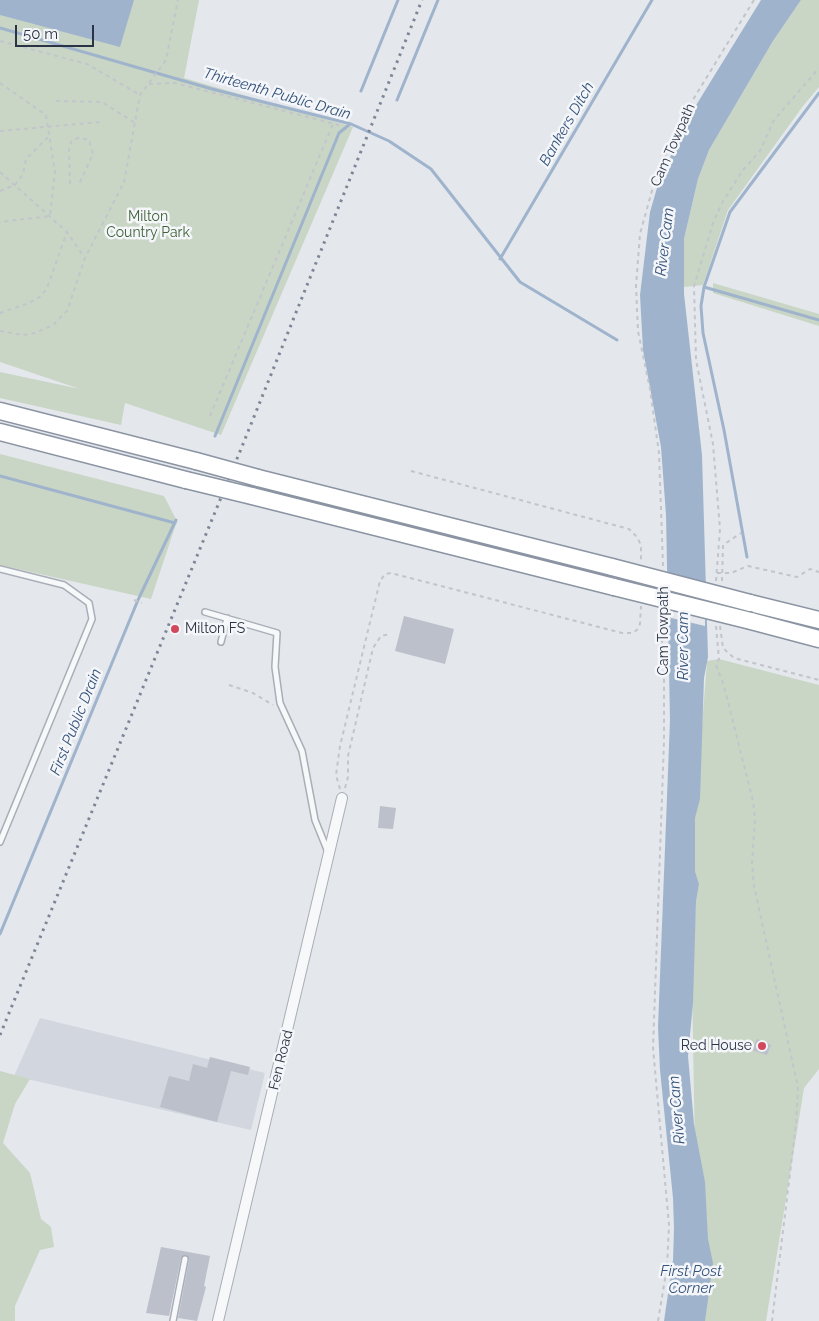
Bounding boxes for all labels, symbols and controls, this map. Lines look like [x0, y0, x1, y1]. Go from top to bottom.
scale bar [18, 15, 96, 47]
text: 50 m [23, 25, 58, 43]
water label: Thirteenth Public Drain [201, 64, 353, 124]
water label: Bankers Ditch [536, 79, 598, 169]
street label: Cam Towpath [647, 101, 699, 189]
water label: River Cam [652, 207, 678, 277]
park label: Milton Country Park [106, 209, 190, 242]
street label: Cam Towpath [656, 586, 672, 676]
water label: River Cam [674, 612, 692, 680]
place label: Milton FS [185, 621, 245, 637]
marker: Milton FS [169, 623, 181, 635]
water label: First Public Drain [46, 666, 106, 778]
street label: Fen Road [265, 1028, 297, 1092]
place label: Red House [681, 1038, 752, 1054]
marker: Red House [756, 1040, 768, 1052]
water label: River Cam [665, 1075, 689, 1145]
water label: First Post Corner [660, 1262, 722, 1297]

